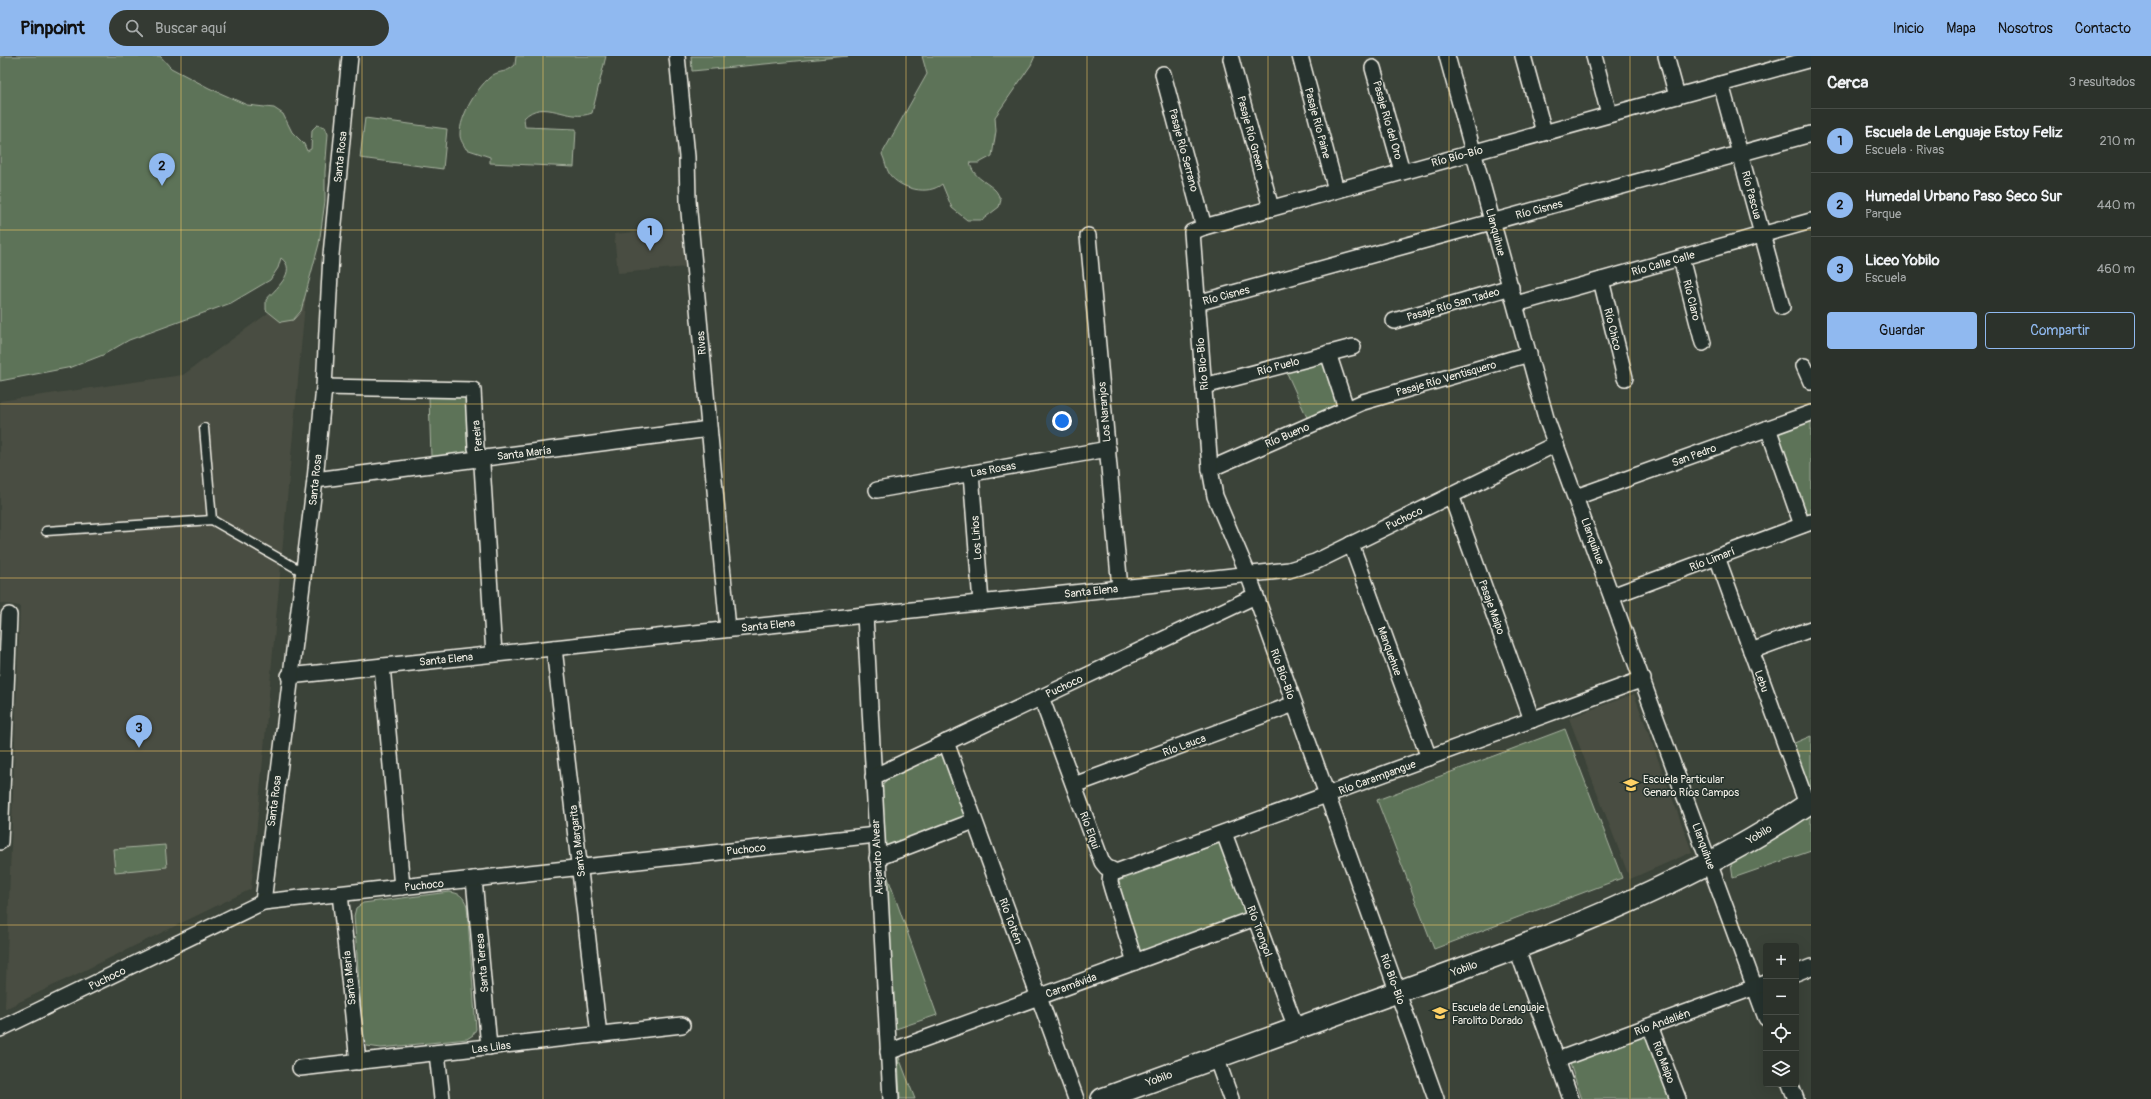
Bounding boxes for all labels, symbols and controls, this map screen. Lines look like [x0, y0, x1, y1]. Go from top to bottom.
search box [109, 10, 389, 46]
text: Pinpoint [20, 16, 85, 40]
icon: search [123, 17, 145, 39]
text: Buscar aquí [155, 19, 227, 38]
text: Inicio [1893, 20, 1924, 37]
text: Mapa [1946, 20, 1976, 37]
text: Nosotros [1998, 20, 2053, 37]
text: Contacto [2075, 20, 2131, 37]
text: Cerca [1827, 72, 1868, 93]
text: 3 resultados [2069, 74, 2135, 90]
street label: Pasaje Río del Oro [1370, 79, 1405, 161]
street label: Pasaje Río Paine [1302, 86, 1333, 161]
street label: Pasaje Río Green [1234, 94, 1267, 172]
street label: Pasaje Río Serrano [1166, 107, 1201, 193]
text: Escuela de Lenguaje Estoy Feliz [1865, 123, 2063, 142]
street label: Santa Rosa [331, 131, 350, 183]
text: 1 [1837, 133, 1843, 149]
text: 210 m [2099, 133, 2135, 149]
text: Escuela · Rivas [1865, 142, 1944, 158]
street label: Río Bío-Bío [1430, 143, 1484, 170]
pin: 2 [149, 153, 175, 186]
street label: Río Pascua [1739, 169, 1764, 221]
text: Humedal Urbano Paso Seco Sur [1865, 187, 2062, 206]
street label: Río Cisnes [1514, 197, 1564, 222]
text: 2 [1836, 197, 1844, 213]
text: 440 m [2097, 197, 2135, 213]
text: Parque [1865, 206, 1901, 222]
street label: Llanquihue [1483, 207, 1508, 258]
pin: 1 [637, 218, 663, 251]
street label: Río Calle Calle [1630, 248, 1697, 279]
text: Liceo Yobilo [1865, 251, 1940, 270]
text: 3 [1836, 261, 1844, 277]
text: 460 m [2097, 261, 2135, 277]
text: Escuela [1865, 270, 1906, 286]
street label: Río Claro [1680, 278, 1703, 322]
street label: Río Cisnes [1201, 283, 1251, 308]
street label: Pasaje Río San Tadeo [1405, 285, 1501, 324]
street label: Río Chico [1601, 307, 1624, 352]
button: Guardar [1827, 312, 1977, 349]
button: Compartir [1985, 312, 2135, 349]
street label: Rivas [694, 331, 709, 355]
street label: Río Bío-Bío [1194, 337, 1211, 391]
street label: Río Puelo [1256, 355, 1301, 378]
street label: Pasaje Río Ventisquero [1394, 358, 1498, 399]
street label: Los Naranjos [1095, 381, 1114, 443]
your location [1052, 411, 1072, 431]
street label: Pereira [469, 420, 486, 452]
street label: Río Bueno [1263, 420, 1311, 451]
street label: San Pedro [1670, 441, 1718, 469]
street label: Santa María [496, 444, 552, 463]
street label: Santa Rosa [306, 454, 325, 506]
street label: Las Rosas [969, 459, 1017, 480]
street label: Puchoco [1383, 504, 1425, 533]
street label: Los Lirios [968, 515, 985, 561]
street label: Llanquihue [1578, 516, 1607, 567]
street label: Río Limarí [1688, 545, 1737, 574]
street label: Pasaje Maipo [1476, 578, 1507, 636]
street label: Santa Elena [1063, 582, 1119, 601]
street label: Santa Elena [740, 616, 796, 635]
street label: Manquehue [1375, 625, 1405, 678]
street label: Río Bío-Bío [1267, 647, 1298, 701]
street label: Santa Elena [418, 650, 474, 669]
street label: Lebu [1752, 668, 1771, 694]
street label: Puchoco [1043, 672, 1085, 701]
pin: 3 [126, 715, 152, 748]
street label: Río Lauca [1161, 732, 1208, 759]
street label: Río Carampangue [1337, 757, 1418, 797]
place label: Escuela Particular Genaro Ríos Campos [1643, 773, 1739, 799]
street label: Santa Rosa [265, 775, 284, 827]
school or university icon: Escuela Particular Genaro Ríos Campos [1622, 776, 1640, 794]
street label: Santa Margarita [567, 804, 588, 878]
street label: Río Elqui [1077, 810, 1102, 851]
street label: Alejandro Alvear [869, 819, 886, 895]
street label: Llanquihue [1689, 821, 1718, 872]
street label: Yobilo [1743, 822, 1774, 848]
street label: Puchoco [726, 841, 767, 858]
street label: Puchoco [404, 877, 445, 894]
street label: Río Toltén [996, 896, 1025, 946]
street label: Río Trongol [1244, 904, 1275, 958]
street label: Santa Teresa [473, 933, 492, 993]
map controls [1763, 943, 1799, 1087]
button: + [1763, 943, 1799, 979]
street label: Santa María [340, 950, 359, 1006]
street label: Río Bío-Bío [1377, 952, 1408, 1006]
street label: Yobilo [1448, 958, 1479, 980]
street label: Puchoco [86, 964, 128, 993]
street label: Caramávida [1044, 970, 1098, 1001]
button: − [1763, 979, 1799, 1015]
place label: Escuela de Lenguaje Farolito Dorado [1452, 1001, 1545, 1027]
school or university icon: Escuela de Lenguaje Farolito Dorado [1431, 1004, 1449, 1022]
street label: Río Andalién [1633, 1006, 1692, 1039]
button: locate [1763, 1015, 1799, 1051]
street label: Las Lilas [471, 1039, 512, 1056]
street label: Río Maipo [1650, 1039, 1677, 1085]
button: layers [1763, 1051, 1799, 1087]
street label: Yobilo [1143, 1068, 1174, 1090]

